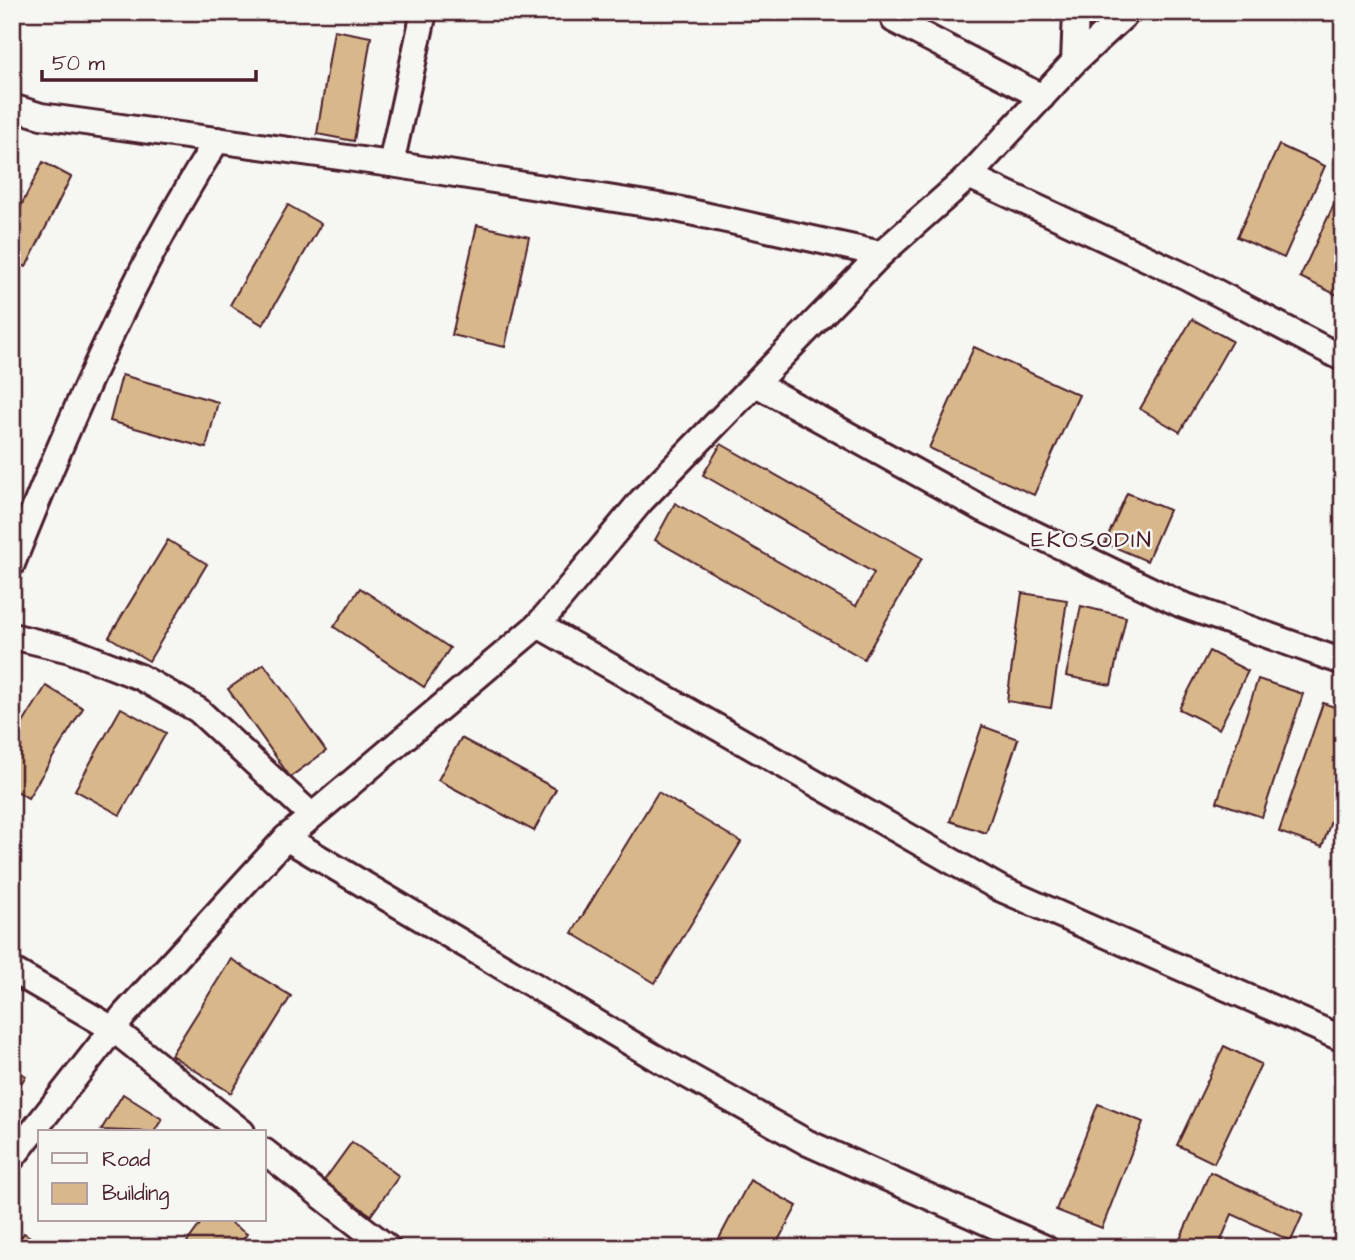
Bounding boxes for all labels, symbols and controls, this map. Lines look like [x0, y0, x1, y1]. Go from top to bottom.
scale bar [42, 38, 256, 82]
text: 50 m [52, 49, 106, 78]
district label: EKOSODIN [1031, 524, 1153, 556]
legend [38, 1130, 266, 1222]
text: Road [102, 1145, 150, 1174]
text: Building [102, 1179, 170, 1210]

